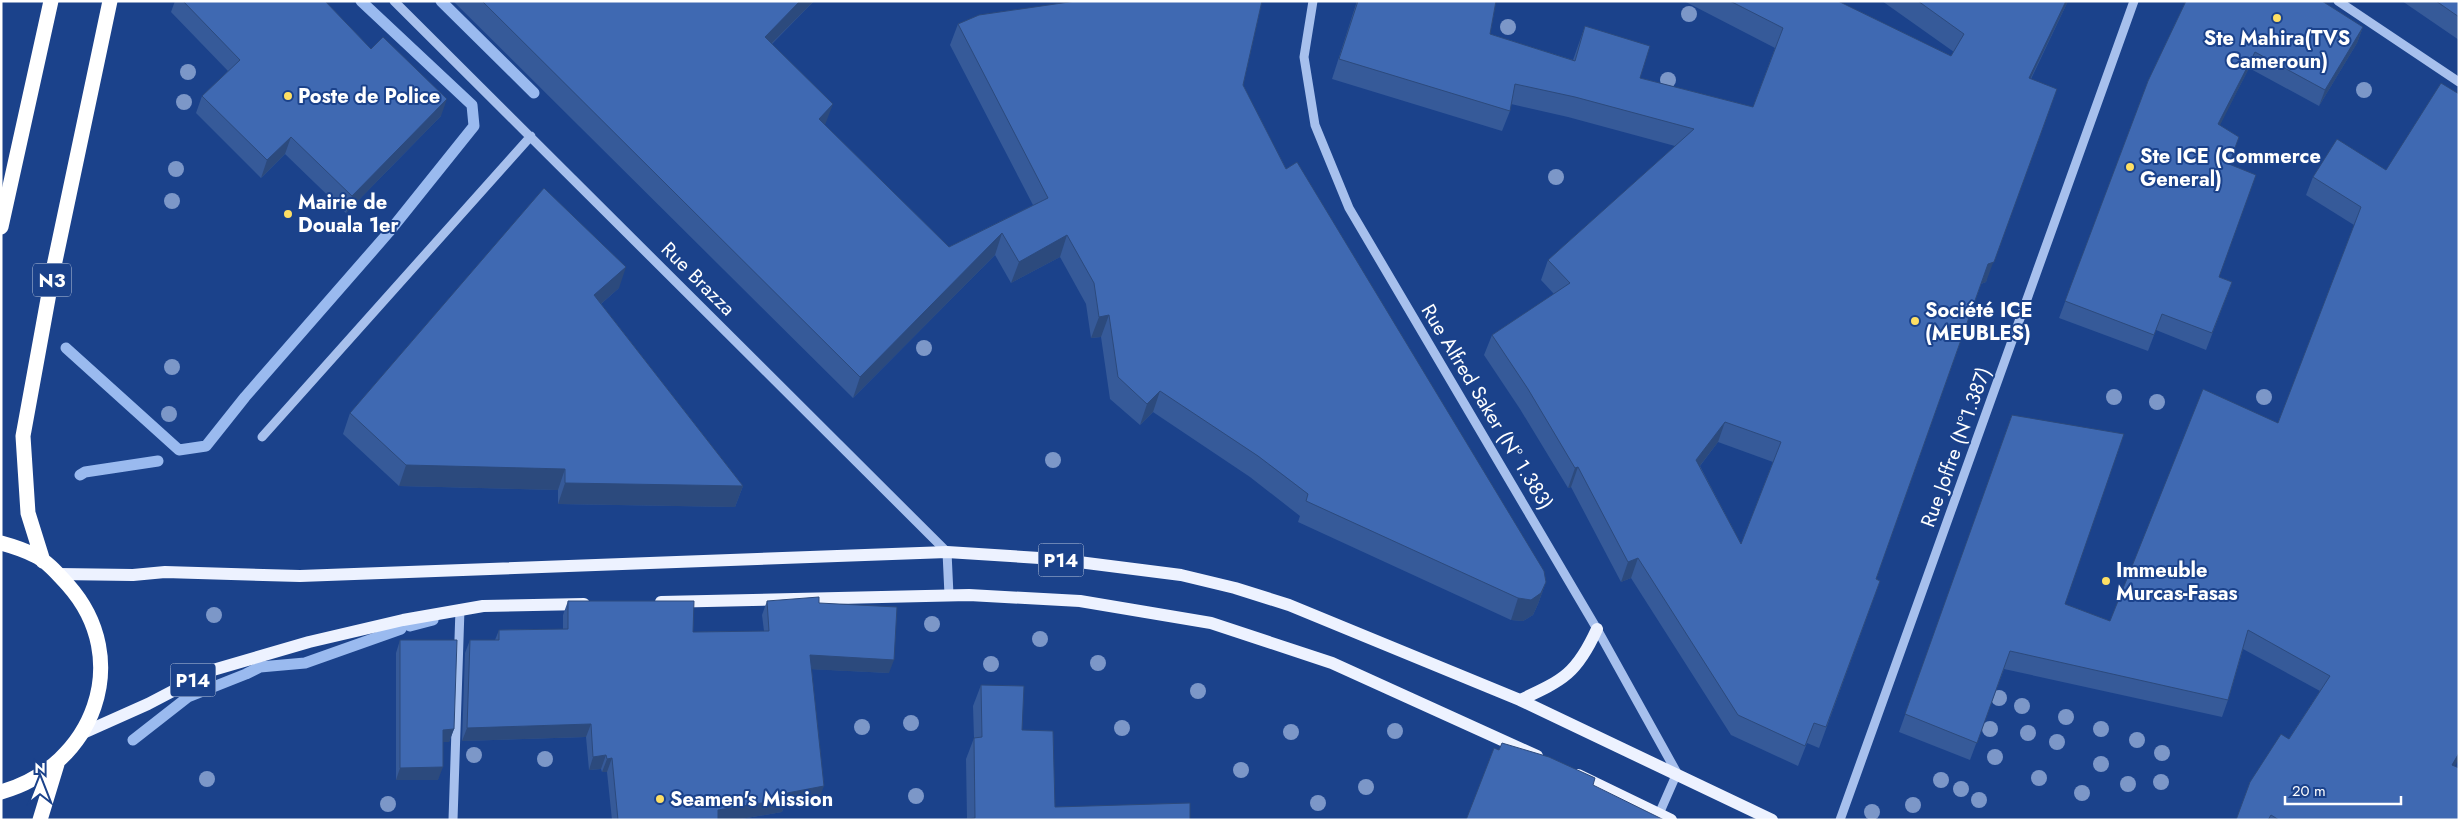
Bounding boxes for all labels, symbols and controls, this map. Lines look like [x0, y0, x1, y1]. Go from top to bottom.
marker: Ste Mahira(TVS Cameroun) [2271, 12, 2283, 24]
place label: Ste Mahira(TVS Cameroun) [2204, 24, 2350, 76]
place label: Poste de Police [298, 82, 440, 111]
marker: Poste de Police [282, 90, 294, 102]
place label: Ste ICE (Commerce General) [2140, 142, 2321, 194]
marker: Ste ICE (Commerce General) [2124, 161, 2136, 173]
place label: Mairie de Douala 1er [298, 188, 400, 240]
marker: Mairie de Douala 1er [282, 208, 294, 220]
street label: Rue Brazza [654, 235, 742, 323]
road number: N3 [33, 264, 71, 296]
place label: Société ICE (MEUBLES) [1925, 296, 2032, 348]
street label: Rue Alfred Saker (N° 1.383) [1414, 299, 1560, 515]
marker: Société ICE (MEUBLES) [1909, 315, 1921, 327]
street label: Rue Joffre (N°1.387) [1914, 363, 1998, 531]
road number: P14 [1038, 544, 1084, 576]
place label: Immeuble Murcas-Fasas [2116, 556, 2238, 608]
marker: Immeuble Murcas-Fasas [2100, 575, 2112, 587]
road number: P14 [170, 664, 216, 696]
north arrow [15, 756, 65, 806]
text: N [34, 758, 46, 778]
scale bar [2285, 774, 2401, 806]
text: 20 m [2292, 780, 2326, 802]
place label: Seamen's Mission [670, 785, 833, 814]
marker: Seamen's Mission [654, 793, 666, 805]

